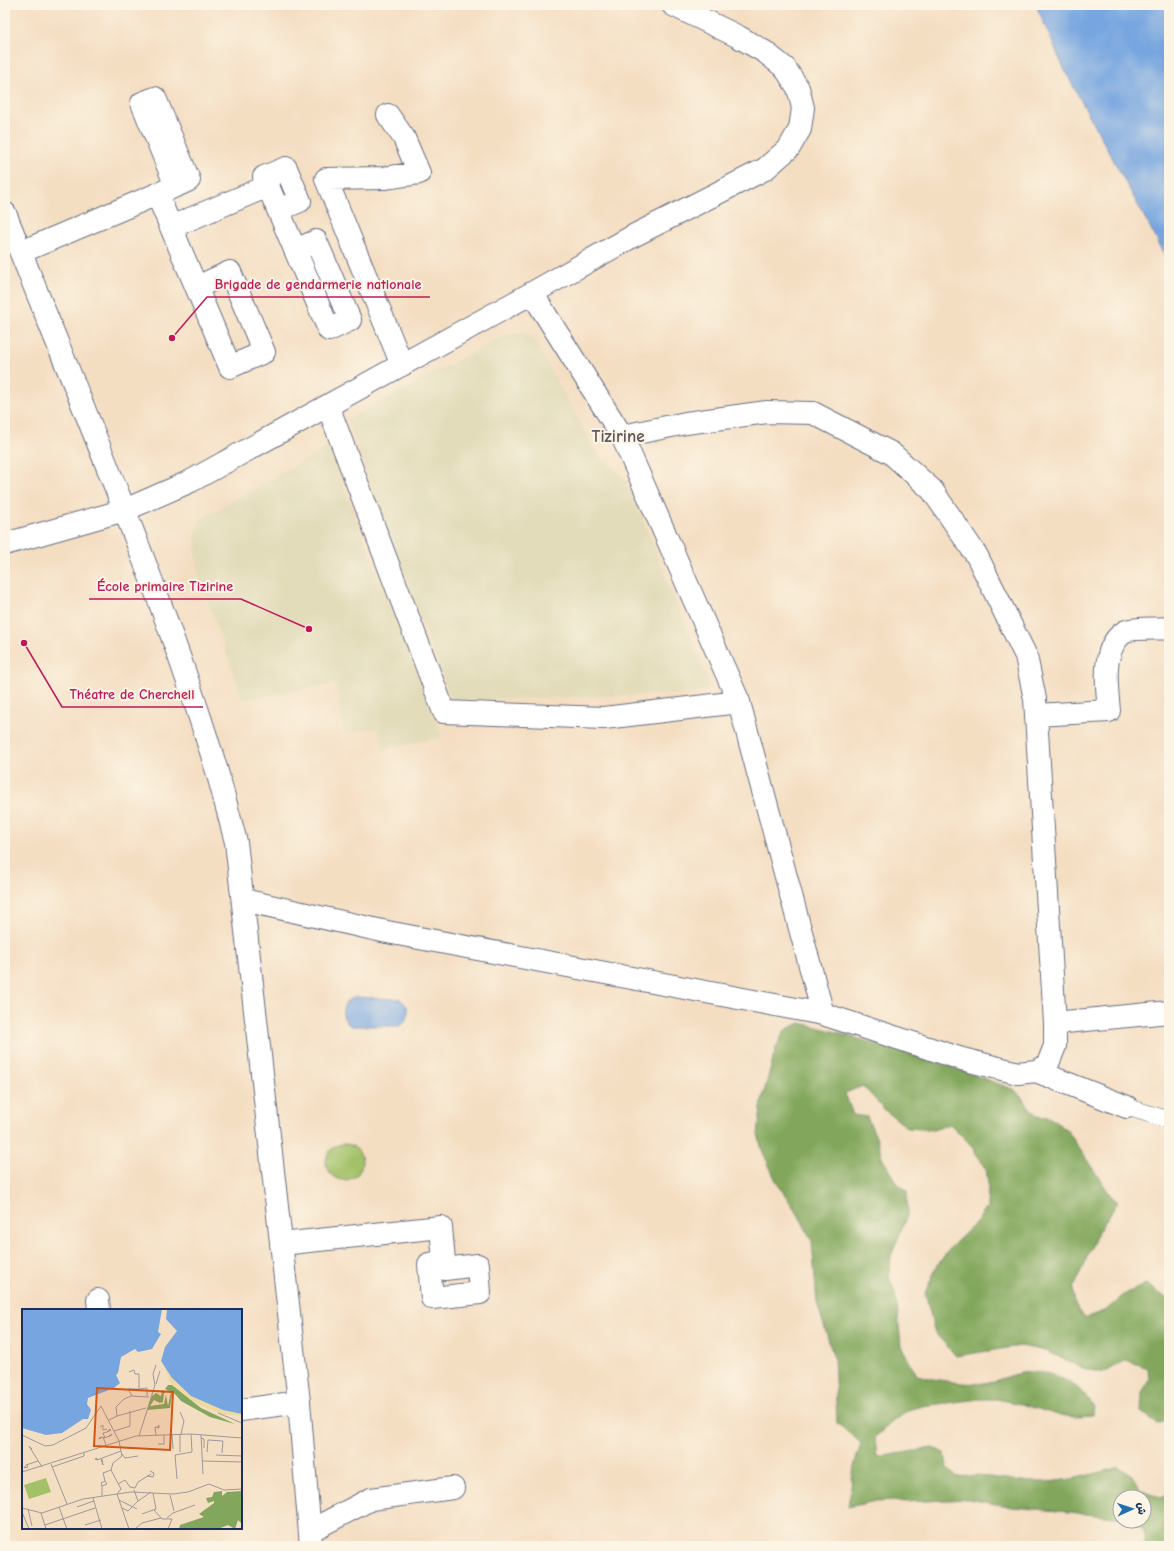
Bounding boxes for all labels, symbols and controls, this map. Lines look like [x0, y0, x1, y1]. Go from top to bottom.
callout: Brigade de gendarmerie nationale [207, 271, 430, 297]
text: Brigade de gendarmerie nationale [215, 276, 421, 293]
district label: Tizirine [591, 427, 645, 446]
callout: École primaire Tizirine [89, 573, 241, 599]
text: École primaire Tizirine [97, 578, 233, 595]
callout: Théatre de Cherchell [62, 681, 203, 707]
text: Théatre de Cherchell [70, 686, 194, 703]
inset map [22, 1309, 242, 1529]
north arrow [1112, 1489, 1152, 1529]
text: ش [1135, 1502, 1148, 1515]

